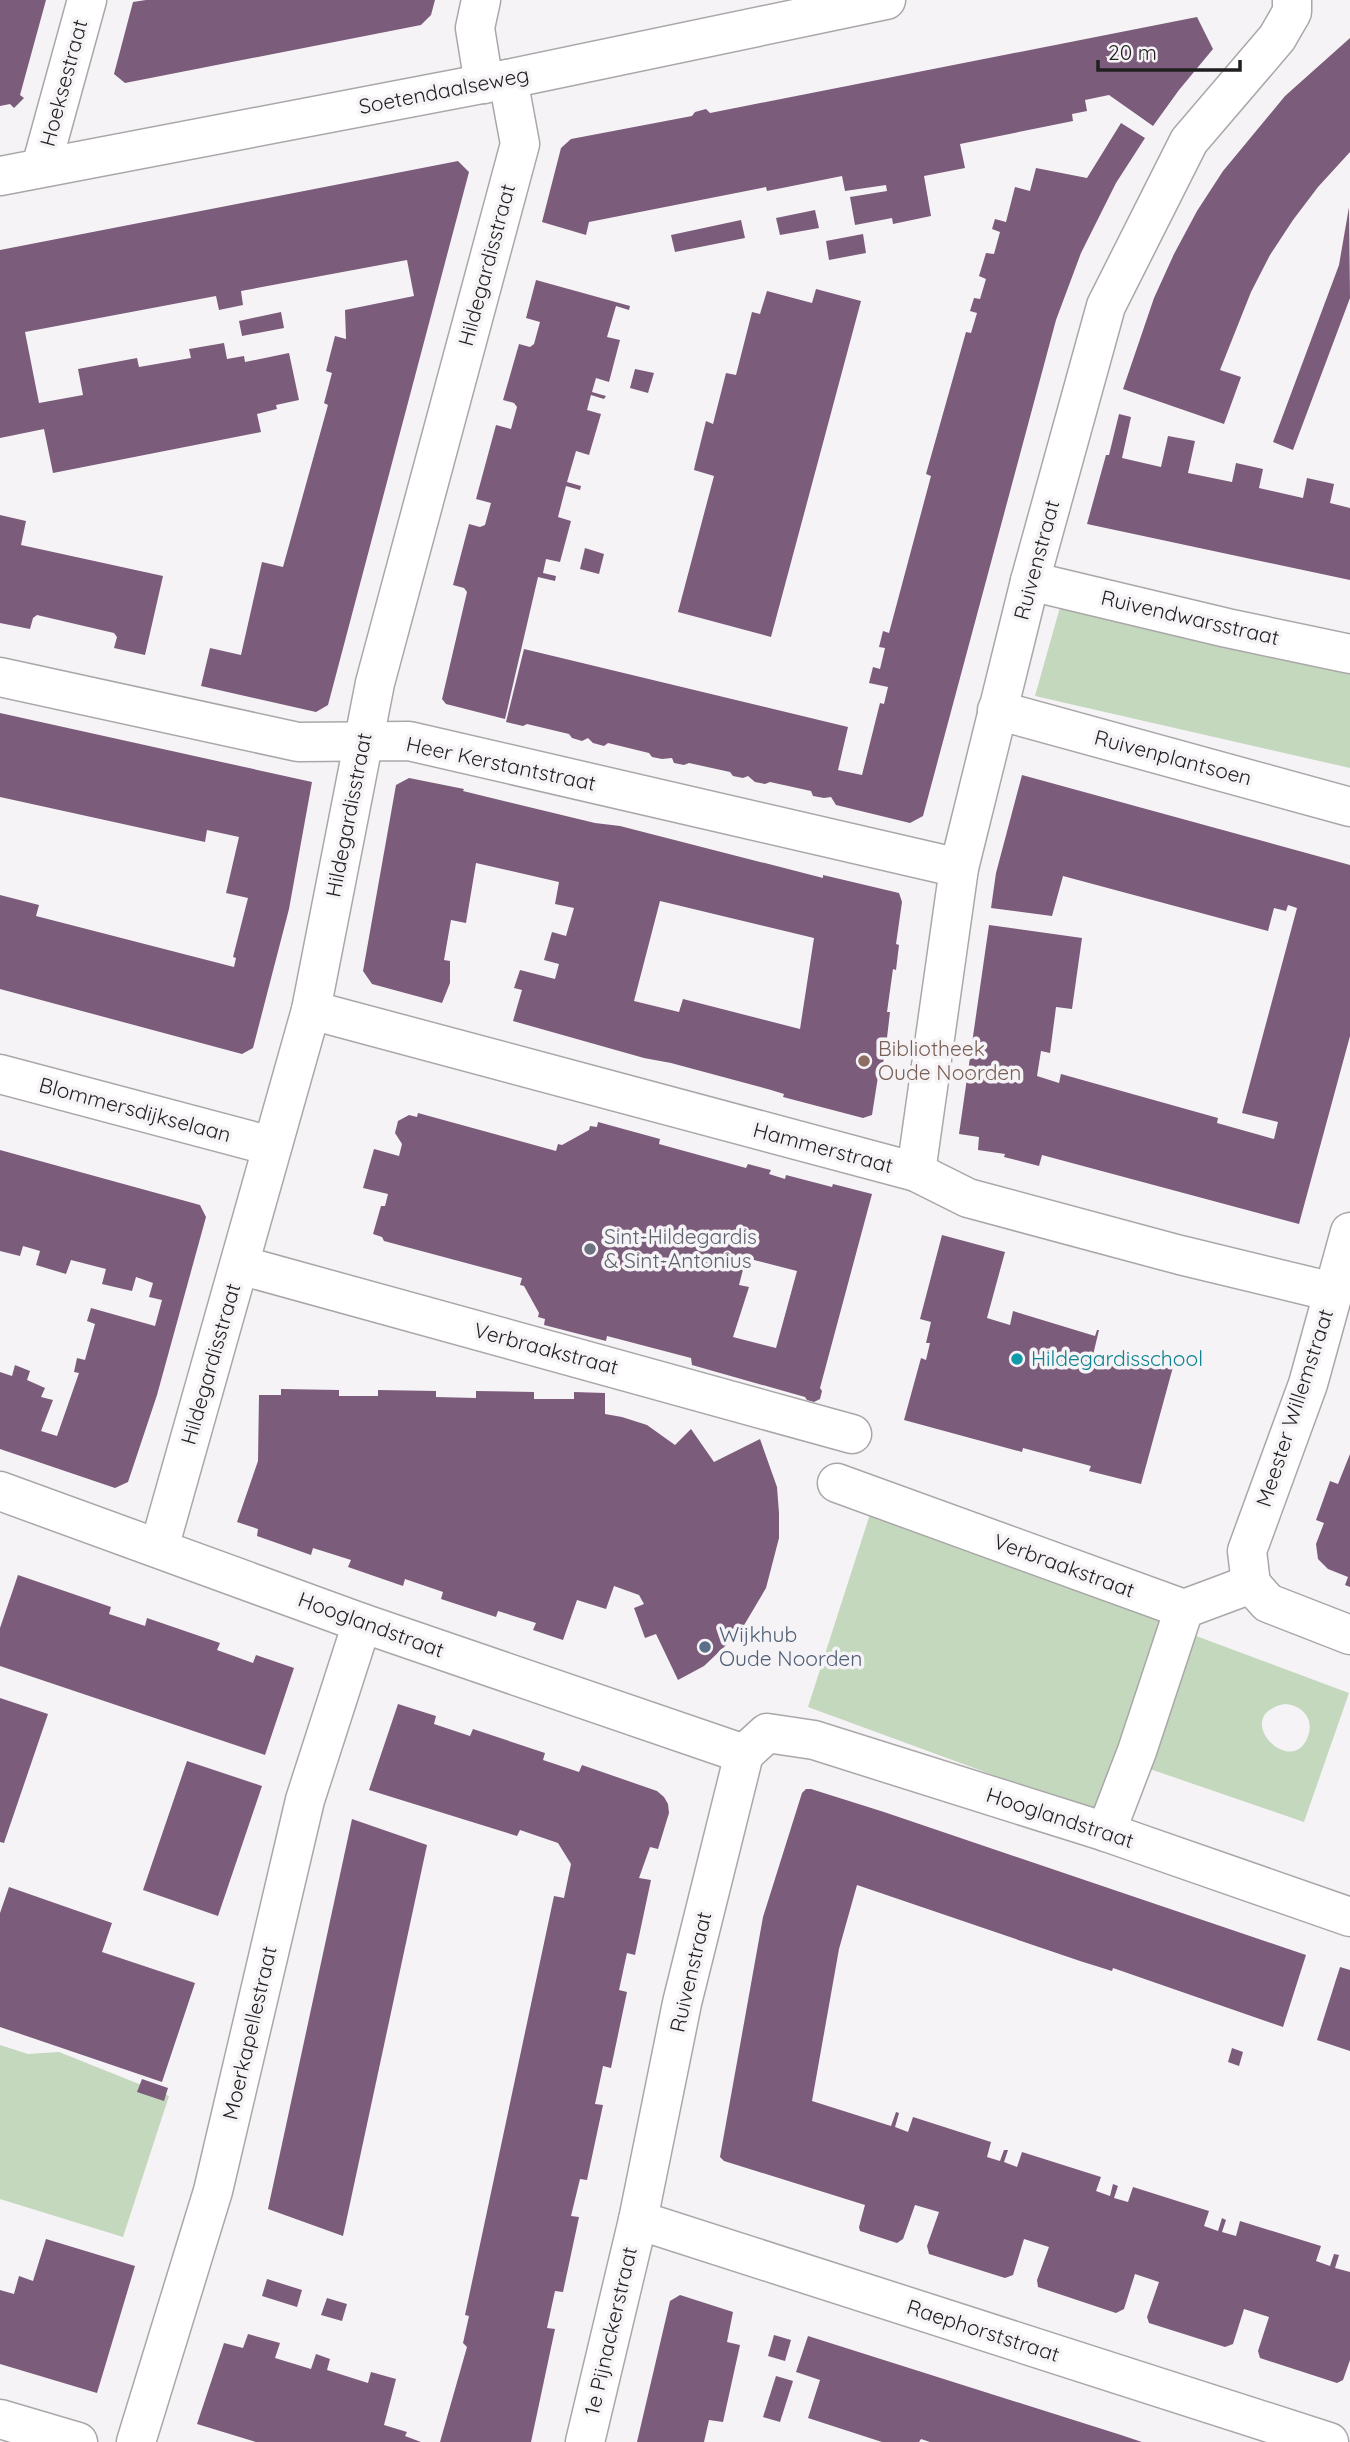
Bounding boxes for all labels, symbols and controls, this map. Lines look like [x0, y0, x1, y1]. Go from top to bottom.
street label: Hoeksestraat [34, 17, 92, 149]
scale bar [1098, 28, 1240, 72]
text: 20 m [1108, 39, 1157, 65]
street label: Soetendaalseweg [356, 61, 531, 119]
street label: Hildegardisstraat [452, 181, 520, 349]
street label: Ruivenstraat [1008, 497, 1064, 622]
street label: Ruivendwarsstraat [1099, 584, 1282, 650]
street label: Ruivenplantsoen [1092, 724, 1255, 791]
street label: Heer Kerstantstraat [404, 730, 598, 796]
street label: Hildegardisstraat [319, 731, 377, 899]
place label: Bibliotheek Oude Noorden [878, 1035, 1021, 1085]
marker: Bibliotheek Oude Noorden [856, 1053, 872, 1069]
street label: Blommersdijkselaan [37, 1071, 234, 1147]
street label: Hammerstraat [750, 1116, 896, 1178]
place label: Sint-Hildegardis & Sint-Antonius [604, 1223, 757, 1273]
marker: Sint-Hildegardis & Sint-Antonius [582, 1241, 598, 1257]
street label: Hildegardisstraat [175, 1280, 246, 1447]
street label: Meester Willemstraat [1250, 1305, 1338, 1510]
street label: Verbraakstraat [471, 1316, 621, 1380]
place label: Hildegardisschool [1031, 1345, 1203, 1371]
marker: Hildegardisschool [1009, 1351, 1025, 1367]
street label: Verbraakstraat [990, 1527, 1139, 1603]
street label: Hooglandstraat [295, 1586, 448, 1663]
place label: Wijkhub Oude Noorden [719, 1621, 862, 1671]
marker: Wijkhub Oude Noorden [697, 1639, 713, 1655]
street label: Hooglandstraat [983, 1781, 1137, 1853]
street label: Ruivenstraat [664, 1909, 717, 2035]
street label: Moerkapellestraat [216, 1943, 282, 2122]
street label: 1e Pijnackerstraat [578, 2244, 642, 2418]
street label: Raephorststraat [904, 2293, 1063, 2367]

